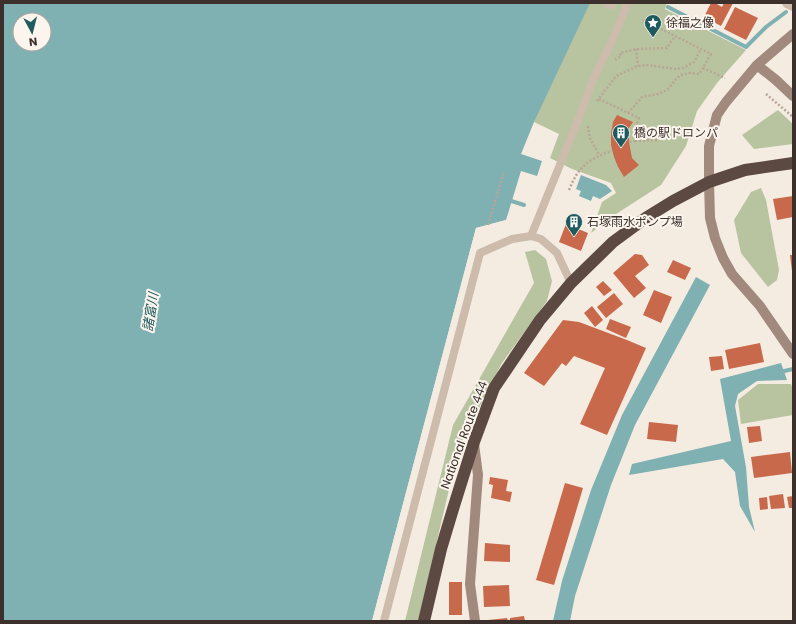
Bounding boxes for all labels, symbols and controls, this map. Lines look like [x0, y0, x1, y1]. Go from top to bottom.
north arrow [12, 12, 52, 52]
place icon: 徐福之像 [643, 13, 663, 38]
place label: 徐福之像 [666, 14, 714, 31]
text: N [28, 33, 38, 50]
building icon: 橋の駅ドロンパ [611, 123, 631, 148]
place label: 橋の駅ドロンパ [634, 124, 718, 141]
building icon: 石塚雨水ポンプ場 [564, 212, 584, 237]
place label: 石塚雨水ポンプ場 [587, 213, 683, 230]
water label: 諸富川 [138, 289, 163, 333]
street label: National Route 444 [436, 378, 491, 491]

